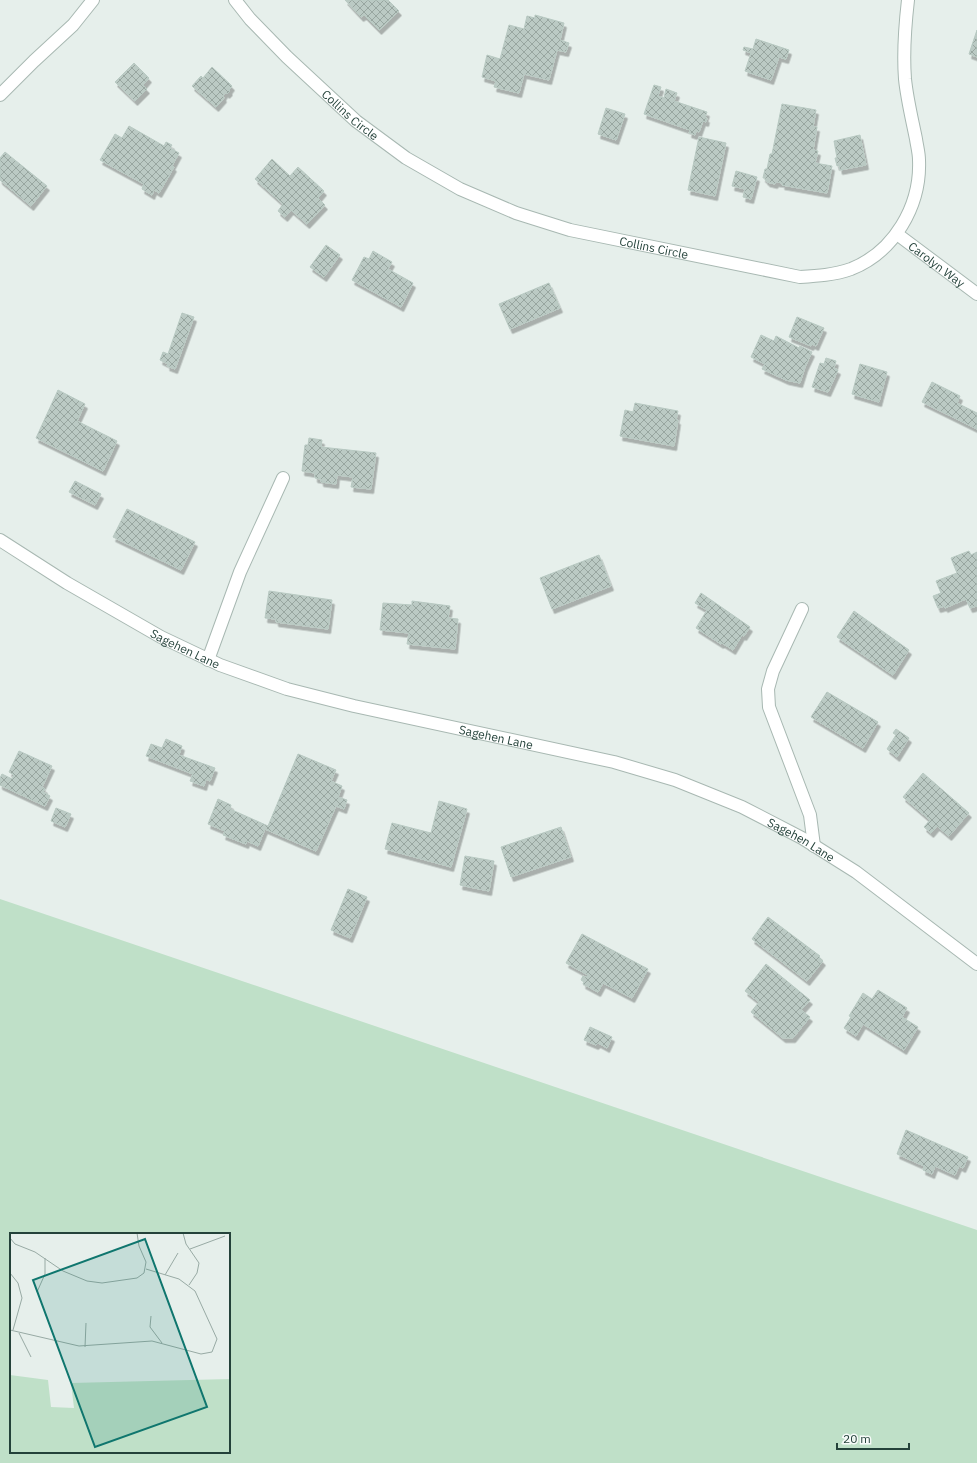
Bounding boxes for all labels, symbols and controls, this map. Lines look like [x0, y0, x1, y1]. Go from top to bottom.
street label: Collins Circle [319, 86, 382, 143]
street label: Collins Circle [618, 233, 690, 262]
street label: Carolyn Way [906, 238, 968, 290]
street label: Sagehen Lane [148, 625, 223, 672]
street label: Sagehen Lane [458, 721, 535, 752]
street label: Sagehen Lane [765, 814, 838, 865]
inset map [10, 1233, 230, 1453]
scale bar [837, 1425, 909, 1451]
text: 20 m [843, 1431, 871, 1446]

